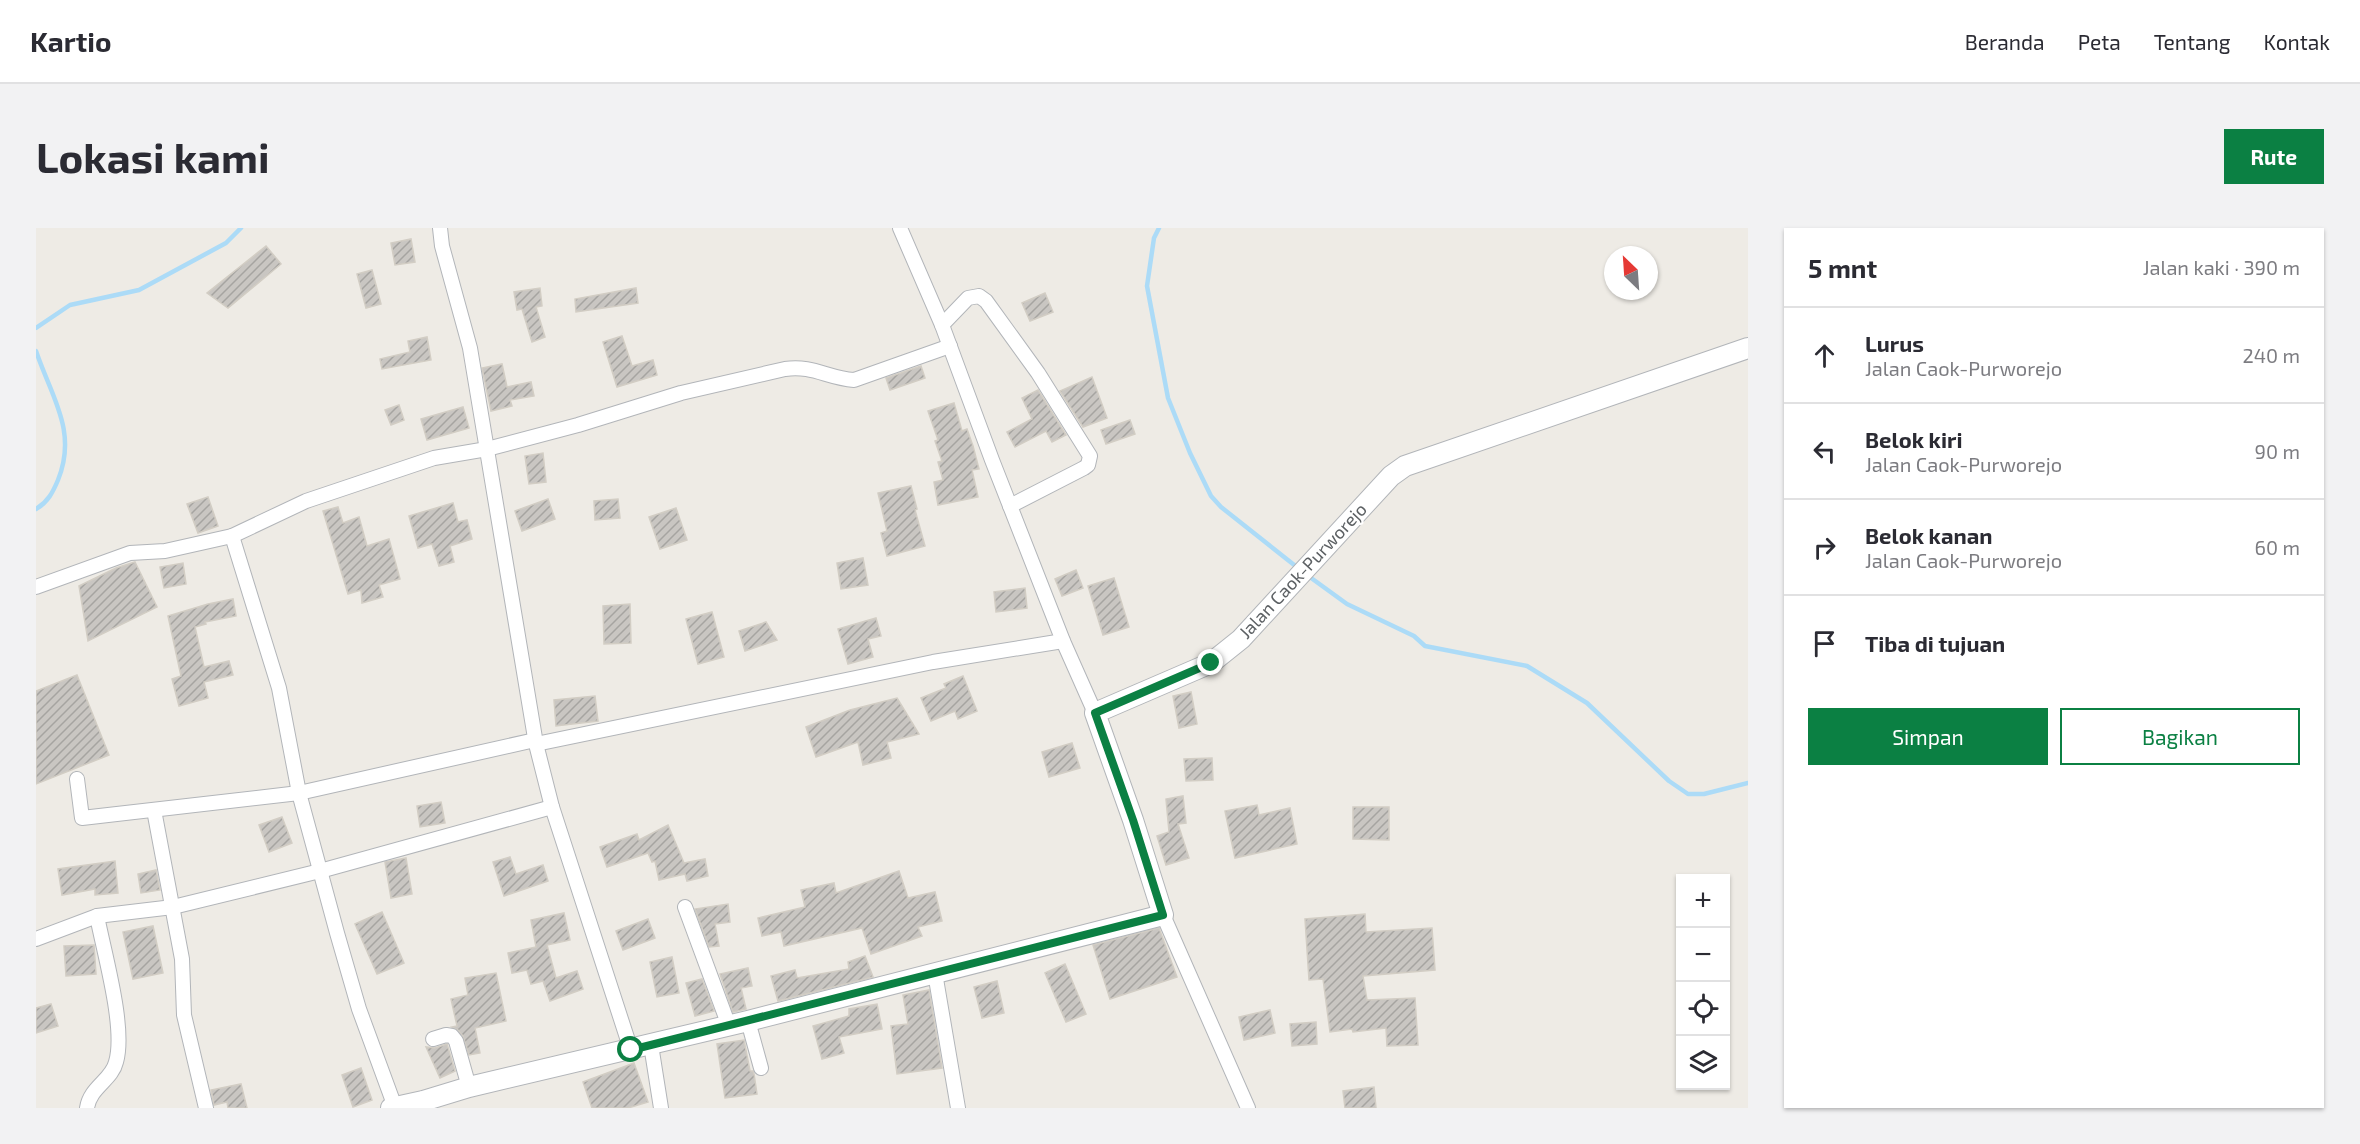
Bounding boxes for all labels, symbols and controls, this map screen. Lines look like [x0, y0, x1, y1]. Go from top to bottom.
text: Kartio [30, 24, 111, 58]
text: Beranda [1965, 29, 2045, 54]
text: Peta [2078, 29, 2121, 54]
text: Tentang [2154, 29, 2231, 54]
text: Kontak [2264, 29, 2330, 54]
button: Rute [2224, 129, 2324, 184]
text: Lokasi kami [36, 131, 270, 181]
north arrow [1604, 246, 1658, 300]
text: 5 mnt [1808, 252, 1877, 283]
text: Jalan kaki · 390 m [2143, 255, 2300, 279]
text: Lurus [1865, 330, 1924, 356]
icon: ahead [1808, 339, 1841, 372]
text: 240 m [2242, 343, 2300, 367]
text: Jalan Caok-Purworejo [1865, 356, 2062, 380]
text: Belok kiri [1865, 426, 1962, 452]
icon: left [1808, 435, 1841, 468]
text: 90 m [2255, 439, 2300, 463]
text: Jalan Caok-Purworejo [1865, 452, 2062, 476]
street label: Jalan Caok-Purworejo [1234, 498, 1371, 643]
text: Belok kanan [1865, 522, 1992, 548]
icon: right [1808, 531, 1841, 564]
text: 60 m [2255, 535, 2300, 559]
text: Jalan Caok-Purworejo [1865, 548, 2062, 572]
icon: arrive [1808, 627, 1841, 660]
text: Tiba di tujuan [1865, 630, 2005, 656]
route end [1197, 649, 1223, 675]
button: Simpan [1808, 708, 2048, 765]
button: Bagikan [2060, 708, 2300, 765]
map controls [1676, 874, 1730, 1090]
button: + [1676, 874, 1730, 928]
button: − [1676, 928, 1730, 982]
button: locate [1676, 982, 1730, 1036]
route start [617, 1036, 643, 1062]
button: layers [1676, 1036, 1730, 1090]

